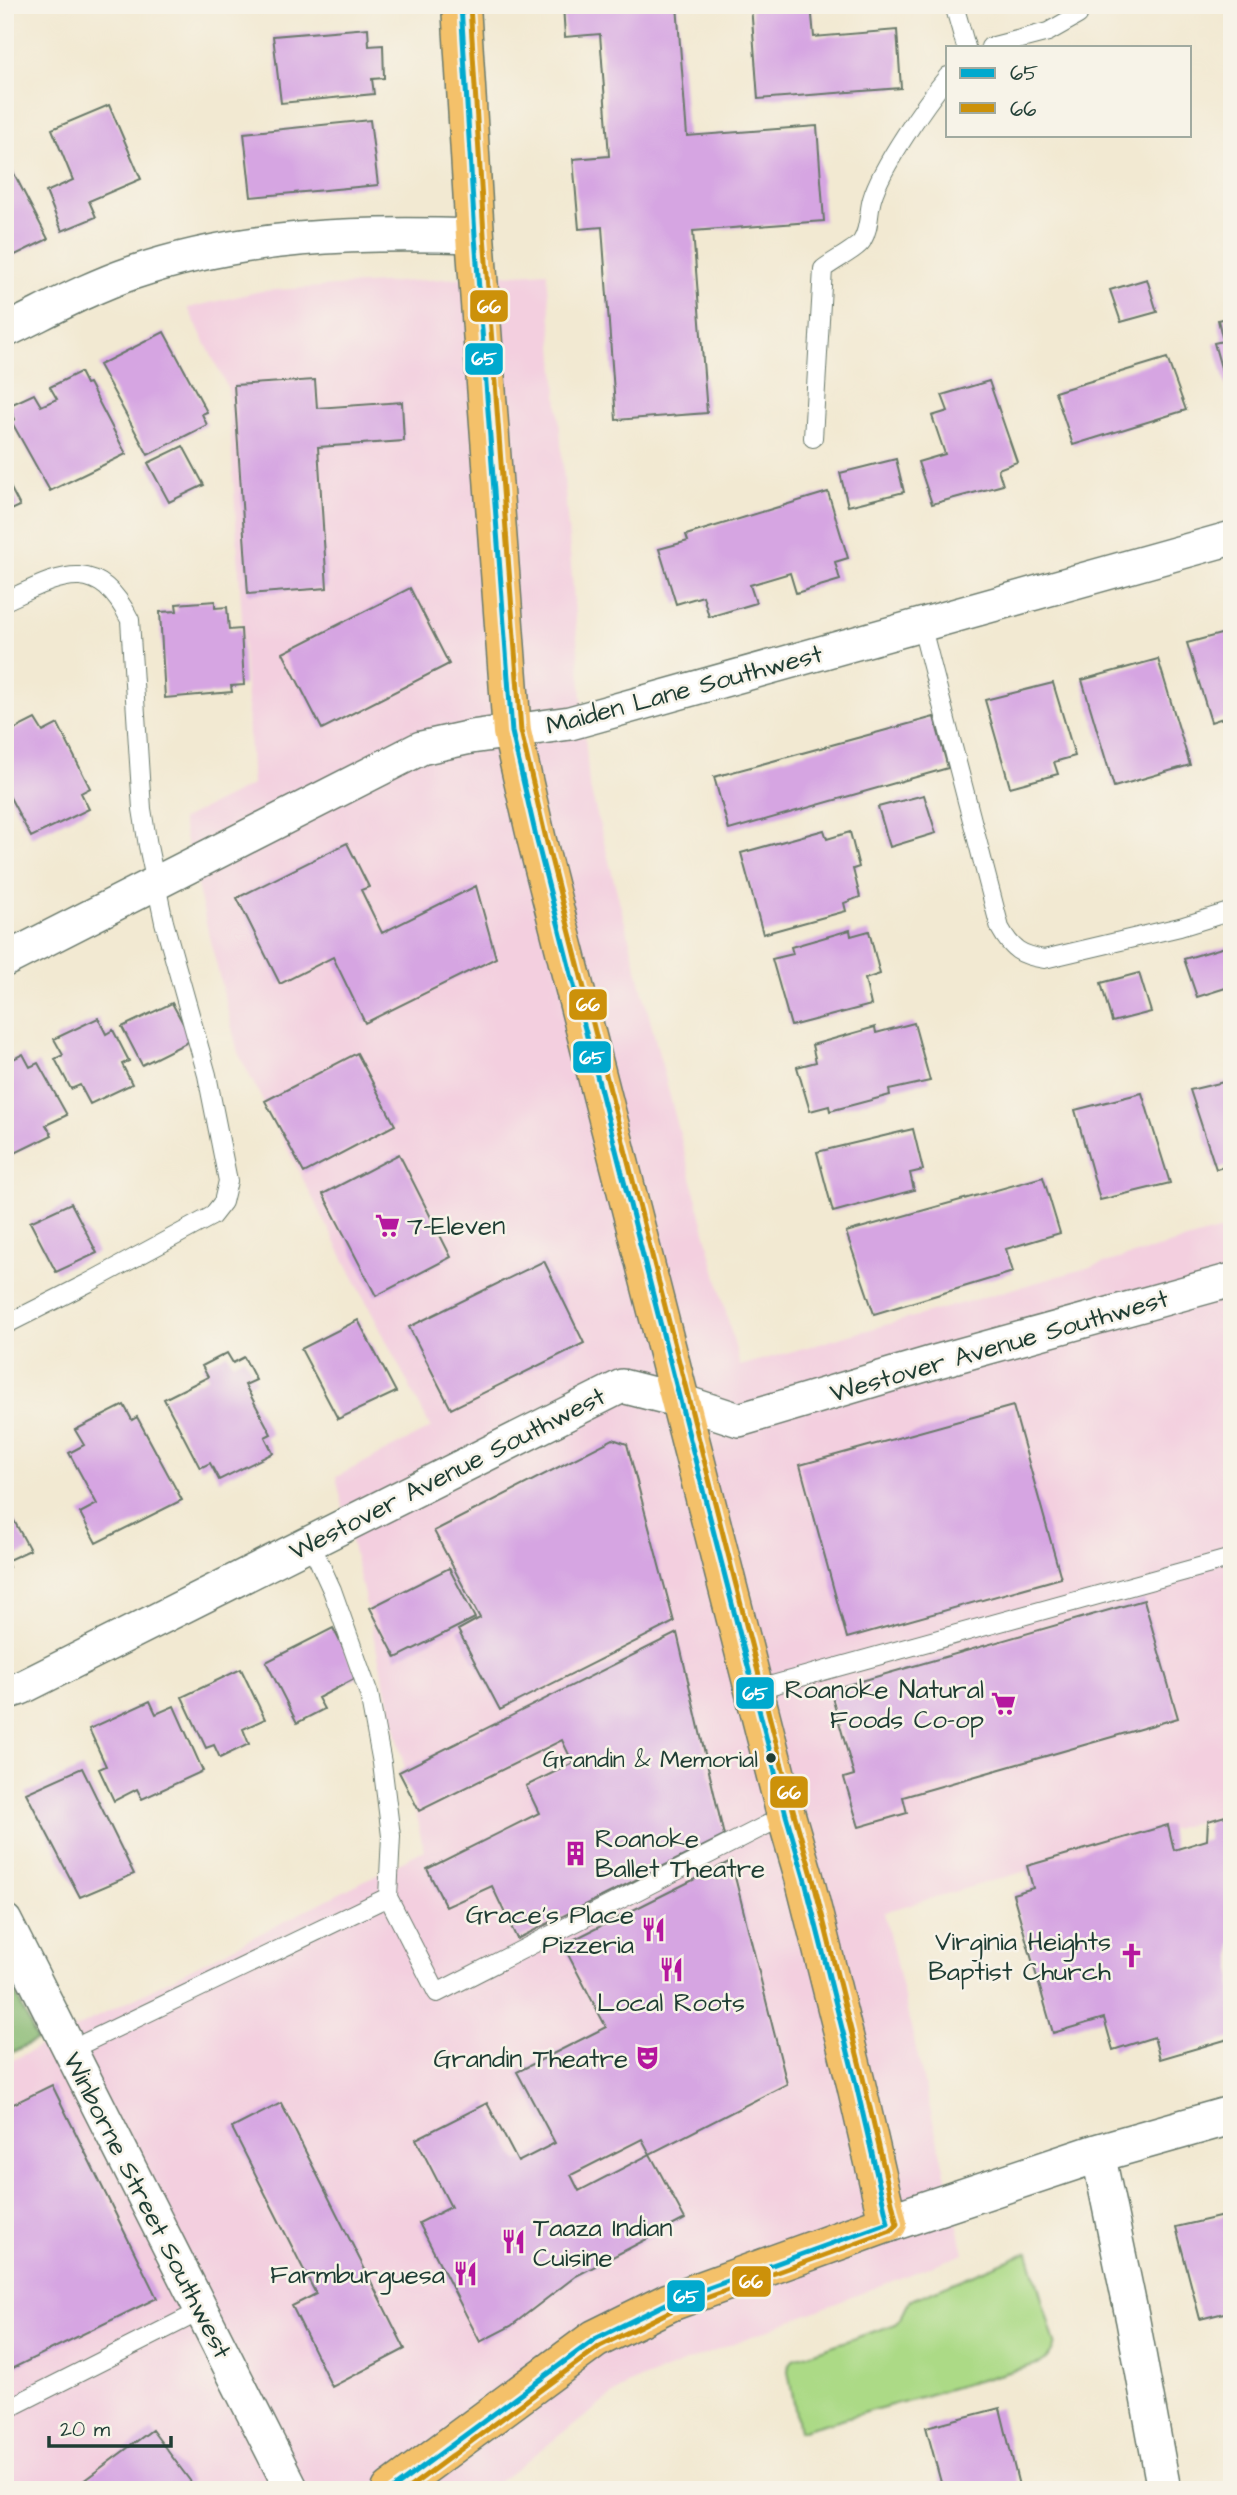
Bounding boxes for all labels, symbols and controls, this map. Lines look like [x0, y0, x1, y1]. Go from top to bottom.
legend [946, 46, 1192, 136]
text: 65 [1010, 59, 1038, 88]
text: 66 [1010, 95, 1036, 124]
line badge: 66 [469, 289, 509, 323]
text: 66 [477, 294, 501, 321]
line badge: 65 [464, 342, 504, 376]
text: 65 [471, 346, 497, 373]
street label: Maiden Lane Southwest [542, 636, 827, 744]
line badge: 66 [568, 988, 608, 1021]
text: 66 [576, 992, 600, 1019]
line badge: 65 [572, 1040, 612, 1074]
text: 65 [579, 1045, 605, 1072]
place label: 7-Eleven [407, 1208, 505, 1244]
supermarket icon: 7-Eleven [373, 1211, 401, 1239]
street label: Westover Avenue Southwest [826, 1280, 1173, 1412]
street label: Westover Avenue Southwest [283, 1378, 612, 1569]
place label: Roanoke Natural Foods Co-op [785, 1672, 984, 1738]
line badge: 65 [735, 1676, 775, 1710]
text: 65 [742, 1681, 768, 1708]
supermarket icon: Roanoke Natural Foods Co-op [990, 1690, 1018, 1718]
place label: Grandin & Memorial [543, 1743, 758, 1777]
marker: Grandin & Memorial [764, 1751, 778, 1765]
line badge: 66 [769, 1775, 809, 1809]
text: 66 [777, 1780, 801, 1807]
place label: Roanoke Ballet Theatre [595, 1821, 765, 1887]
building icon: Roanoke Ballet Theatre [561, 1839, 589, 1867]
place label: Grace's Place Pizzeria [466, 1897, 634, 1963]
restaurant icon: Grace's Place Pizzeria [640, 1915, 668, 1943]
place label: Virginia Heights Baptist Church [928, 1924, 1111, 1990]
church icon: Virginia Heights Baptist Church [1117, 1942, 1145, 1970]
restaurant icon: Local Roots [657, 1956, 685, 1984]
place label: Local Roots [597, 1985, 745, 2021]
place label: Grandin Theatre [433, 2041, 628, 2077]
theatre icon: Grandin Theatre [634, 2044, 662, 2072]
street label: Winborne Street Southwest [54, 2046, 240, 2365]
place label: Taaza Indian Cuisine [533, 2210, 673, 2276]
restaurant icon: Taaza Indian Cuisine [499, 2228, 527, 2256]
place label: Farmburguesa [270, 2257, 445, 2295]
restaurant icon: Farmburguesa [451, 2260, 479, 2288]
line badge: 66 [731, 2265, 772, 2298]
text: 66 [739, 2269, 763, 2296]
line badge: 65 [666, 2279, 706, 2313]
text: 65 [673, 2284, 699, 2311]
scale bar [49, 2404, 172, 2448]
text: 20 m [60, 2415, 111, 2444]

